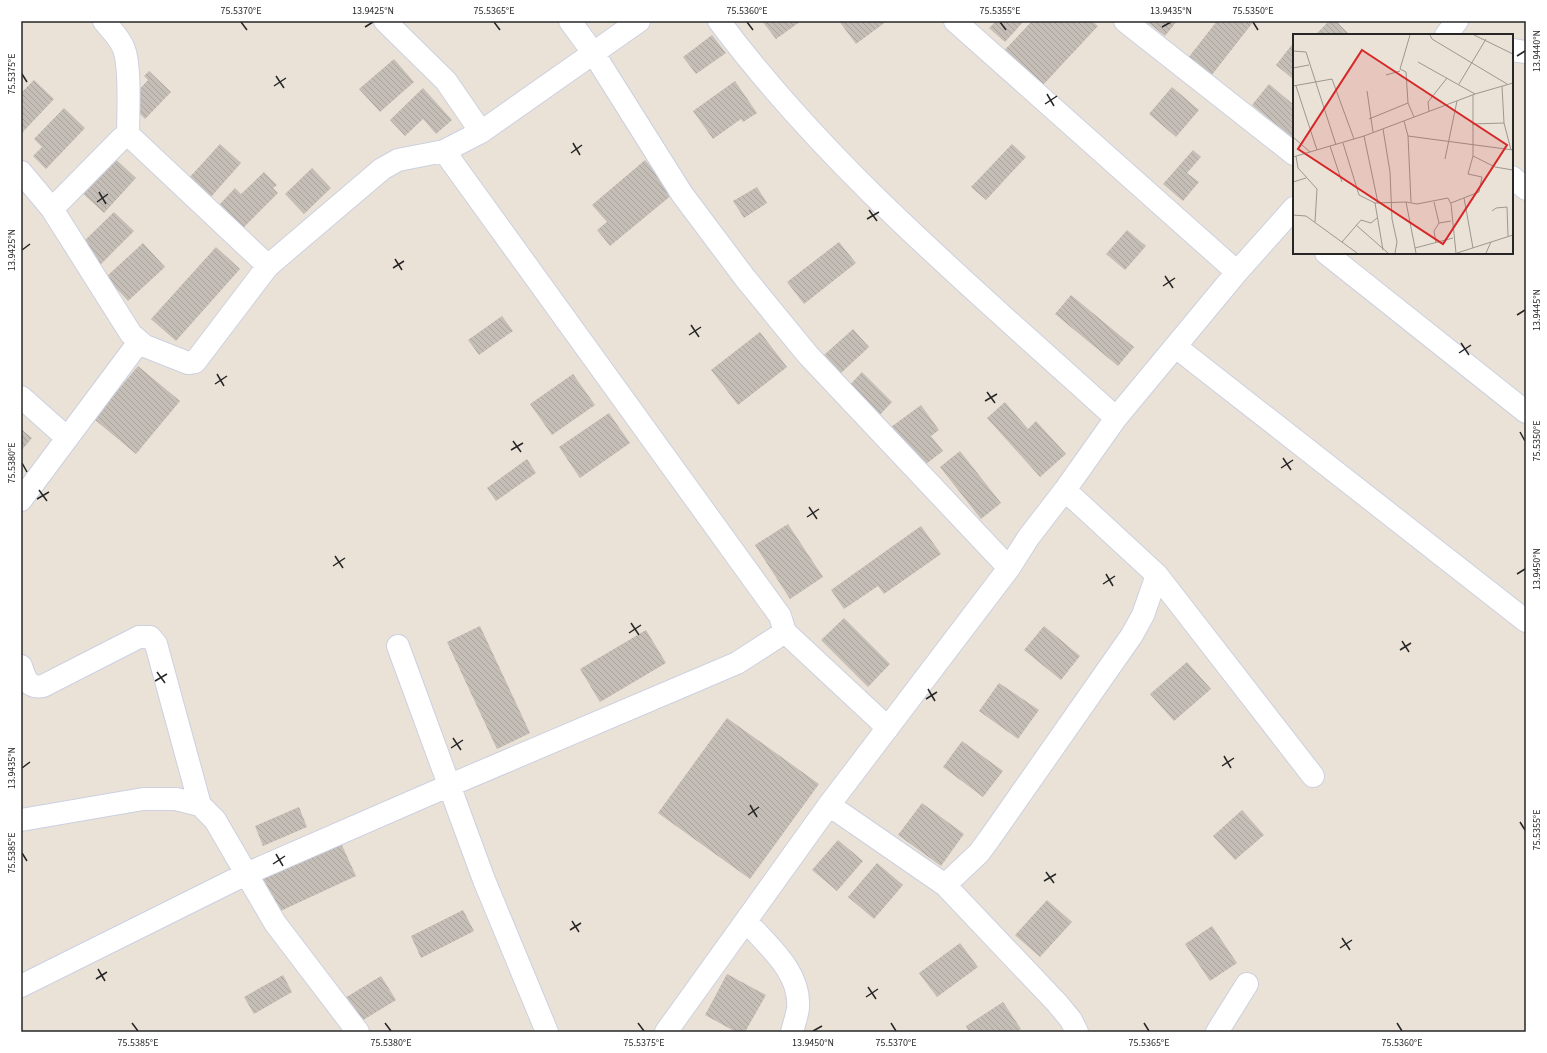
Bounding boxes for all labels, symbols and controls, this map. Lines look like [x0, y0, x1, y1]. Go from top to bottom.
text: 75.5370°E [221, 4, 261, 18]
text: 13.9425°N [352, 4, 394, 18]
text: 75.5365°E [474, 4, 514, 18]
text: 75.5360°E [727, 4, 767, 18]
text: 75.5355°E [980, 4, 1020, 18]
text: 13.9435°N [1150, 4, 1192, 18]
text: 75.5350°E [1233, 4, 1273, 18]
text: 13.9440°N [1530, 30, 1544, 72]
inset map [1293, 34, 1513, 254]
text: 75.5375°E [5, 54, 19, 94]
text: 13.9425°N [5, 229, 19, 271]
text: 13.9445°N [1530, 289, 1544, 331]
text: 75.5350°E [1530, 421, 1544, 461]
text: 75.5380°E [5, 443, 19, 483]
text: 13.9450°N [1530, 548, 1544, 590]
text: 13.9435°N [5, 747, 19, 789]
text: 75.5355°E [1530, 810, 1544, 850]
text: 75.5385°E [5, 833, 19, 873]
text: 75.5385°E [118, 1036, 158, 1050]
text: 75.5380°E [371, 1036, 411, 1050]
text: 75.5375°E [624, 1036, 664, 1050]
text: 13.9450°N [792, 1036, 834, 1050]
text: 75.5370°E [876, 1036, 916, 1050]
text: 75.5365°E [1129, 1036, 1169, 1050]
text: 75.5360°E [1382, 1036, 1422, 1050]

